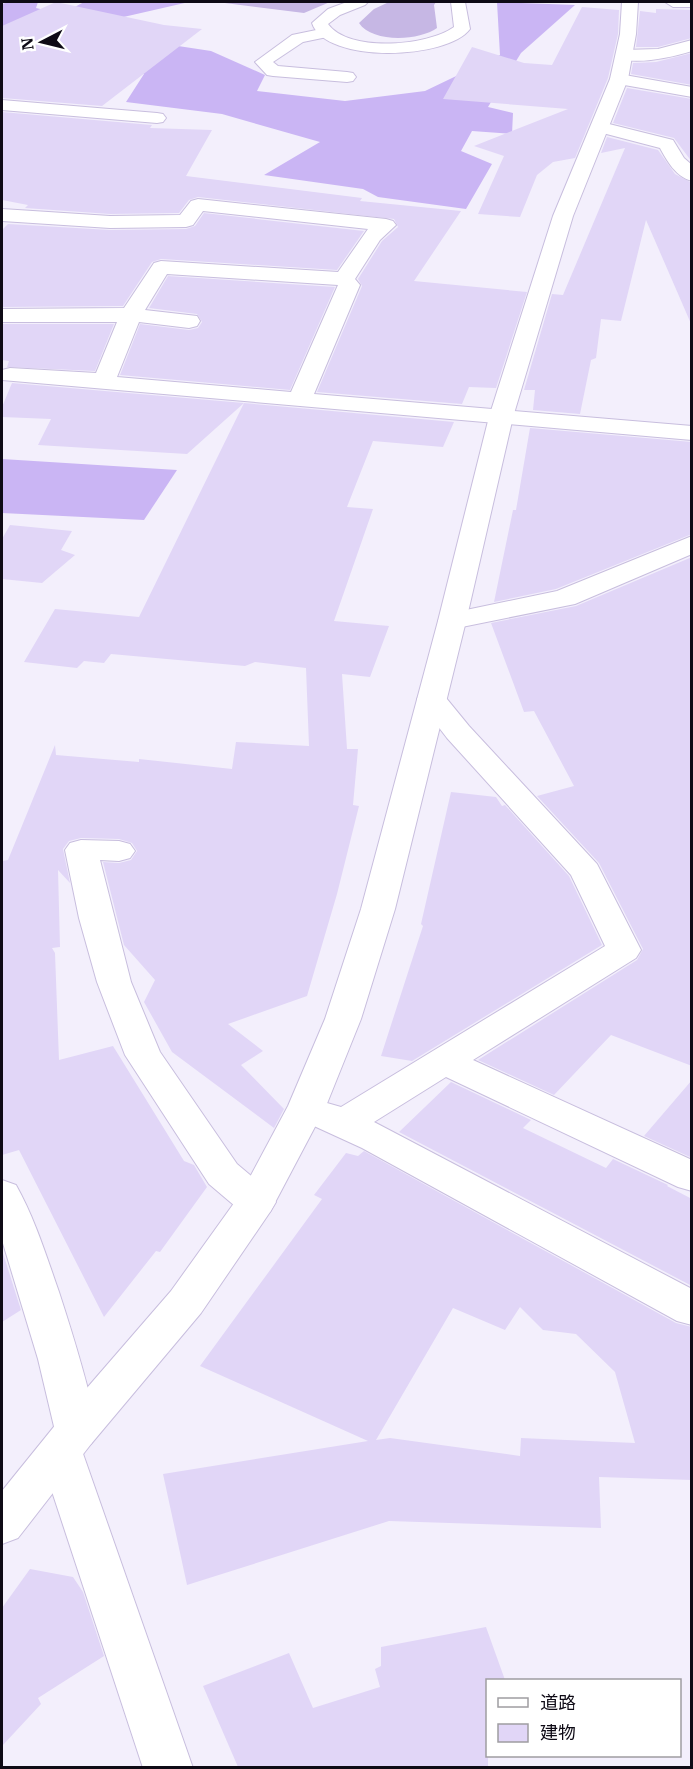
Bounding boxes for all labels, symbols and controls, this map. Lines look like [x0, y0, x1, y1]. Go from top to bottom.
north arrow [12, 12, 72, 72]
text: N [16, 36, 38, 51]
legend [486, 1679, 681, 1757]
text: 道路 [540, 1691, 576, 1714]
text: 建物 [540, 1721, 576, 1744]

